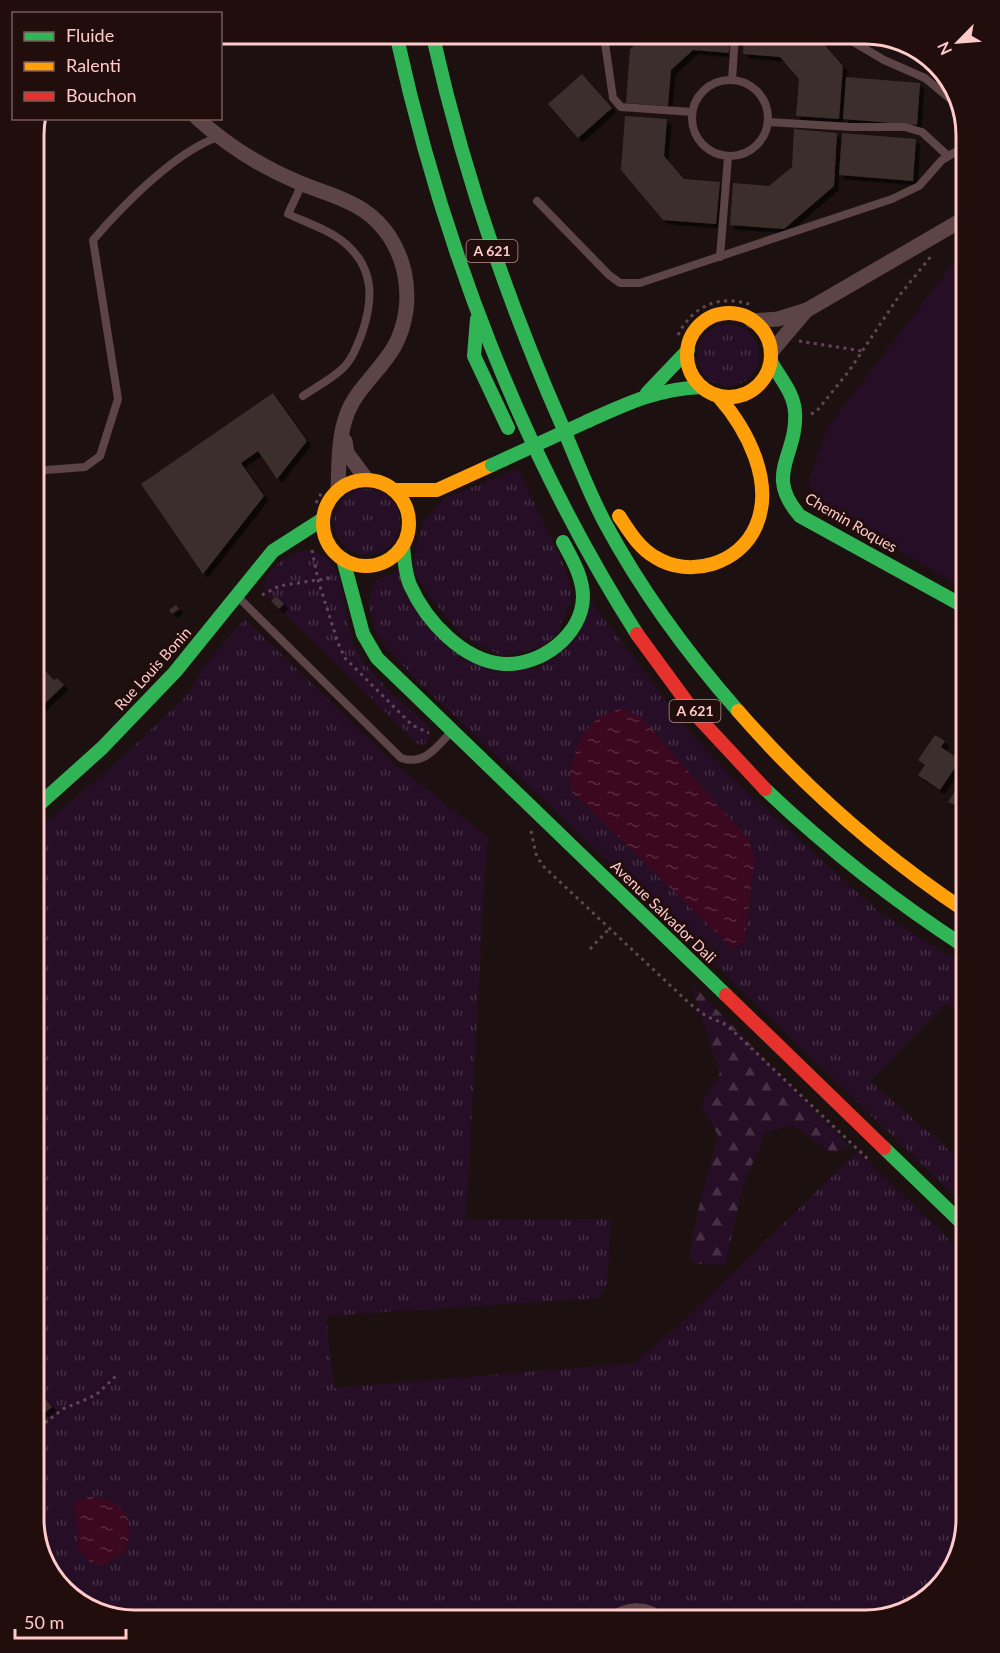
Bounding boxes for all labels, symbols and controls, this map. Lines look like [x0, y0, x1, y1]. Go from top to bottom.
legend [12, 12, 222, 120]
north arrow [928, 12, 988, 72]
text: Fluide [66, 24, 114, 46]
text: N [933, 39, 955, 58]
text: Ralenti [66, 54, 121, 76]
text: Bouchon [66, 84, 137, 106]
road number: A 621 [466, 240, 518, 262]
street label: Chemin Roques [802, 489, 901, 556]
street label: Rue Louis Bonin [110, 623, 194, 714]
road number: A 621 [670, 700, 720, 722]
street label: Avenue Salvador Dali [607, 856, 720, 966]
scale bar [15, 1602, 126, 1640]
text: 50 m [24, 1611, 64, 1633]

